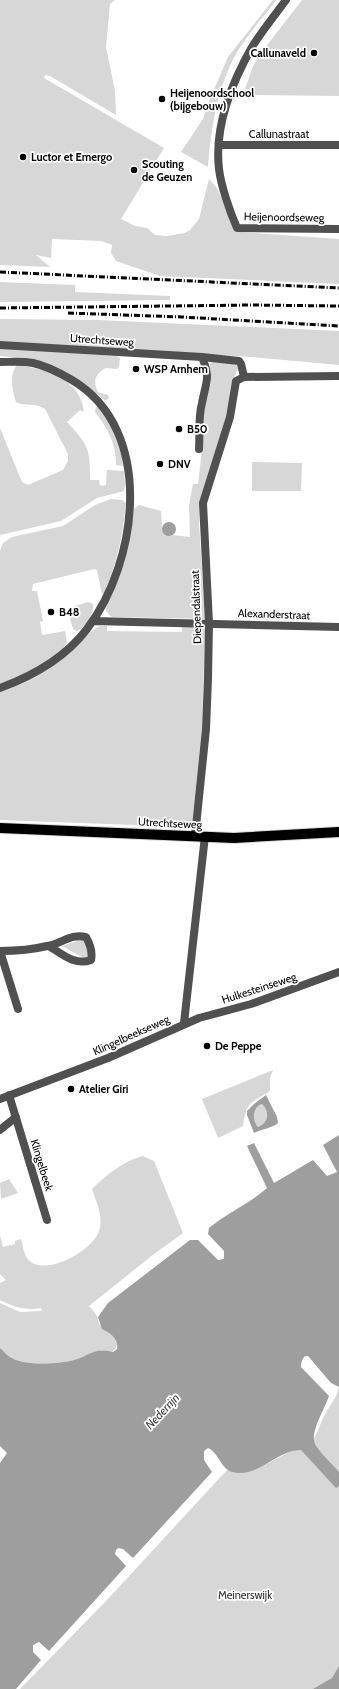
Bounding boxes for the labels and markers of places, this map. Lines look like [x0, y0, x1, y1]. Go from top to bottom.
place label: Callunaveld [251, 46, 306, 60]
marker: Callunaveld [309, 48, 319, 58]
place label: Heijenoordschool (bijgebouw) [170, 86, 254, 113]
marker: Heijenoordschool (bijgebouw) [157, 94, 167, 104]
place label: Luctor et Emergo [31, 150, 112, 164]
marker: Luctor et Emergo [18, 152, 28, 162]
place label: Scouting de Geuzen [142, 157, 192, 184]
marker: Scouting de Geuzen [129, 165, 139, 175]
place label: WSP Arnhem [144, 362, 208, 376]
marker: WSP Arnhem [131, 364, 141, 374]
place label: B50 [187, 422, 208, 436]
marker: B50 [174, 424, 184, 434]
place label: DNV [168, 457, 191, 471]
marker: DNV [155, 459, 165, 469]
place label: B48 [59, 605, 80, 619]
marker: B48 [46, 607, 56, 617]
place label: De Peppe [215, 1039, 262, 1053]
marker: De Peppe [202, 1041, 212, 1051]
place label: Atelier Giri [79, 1082, 129, 1096]
marker: Atelier Giri [66, 1084, 76, 1094]

